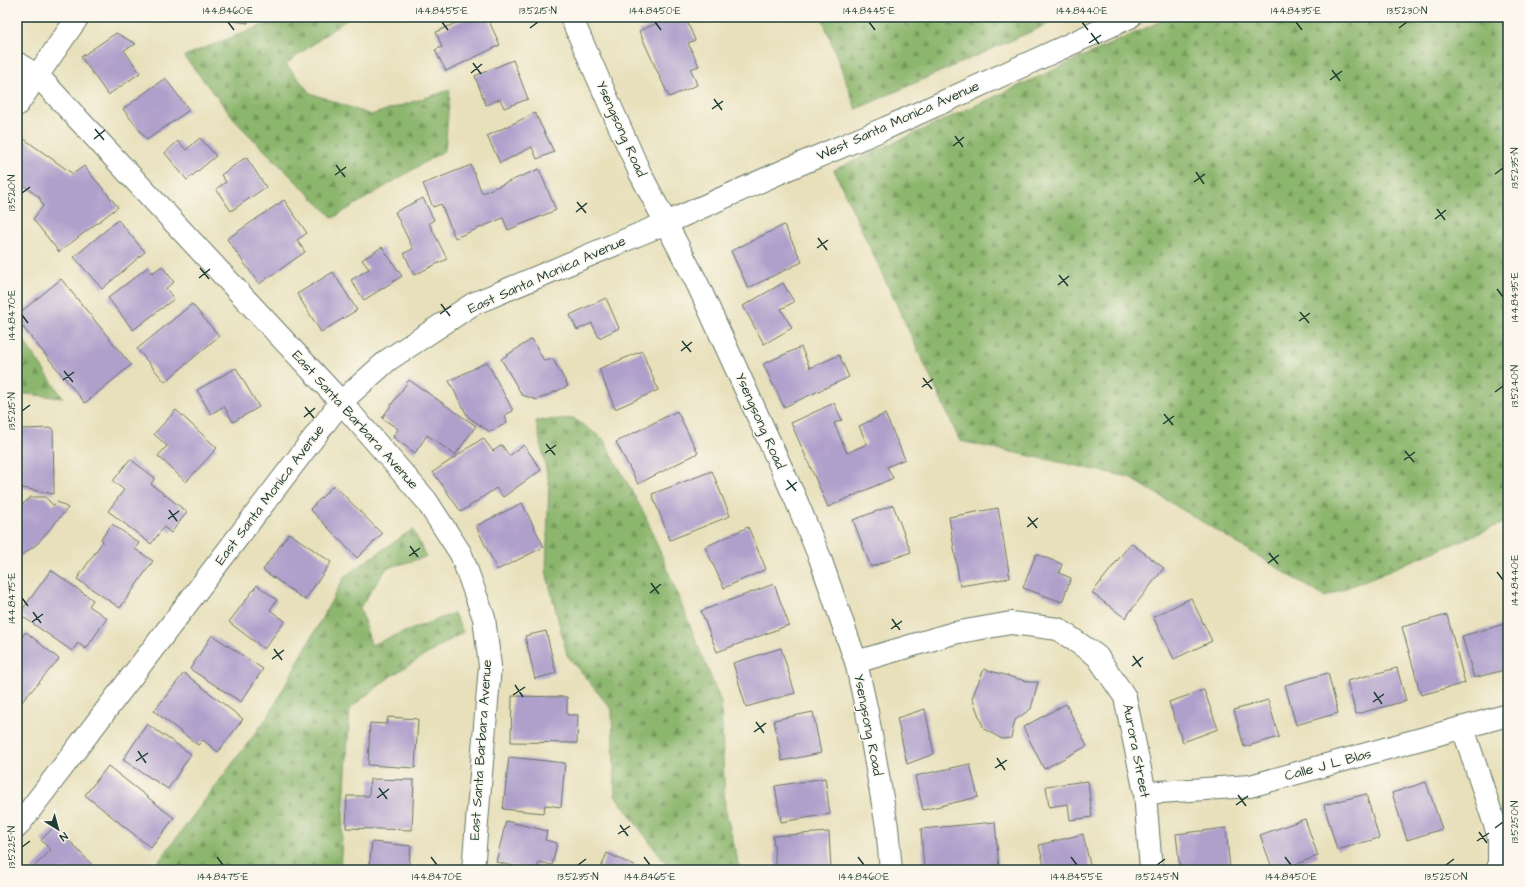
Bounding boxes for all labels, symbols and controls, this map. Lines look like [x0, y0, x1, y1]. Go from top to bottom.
text: 144.8460°E [203, 4, 253, 18]
text: 144.8455°E [416, 4, 468, 18]
text: 13.5215°N [519, 4, 557, 18]
text: 144.8450°E [629, 4, 681, 18]
text: 144.8445°E [843, 4, 895, 18]
text: 144.8440°E [1057, 4, 1107, 18]
text: 144.8435°E [1271, 4, 1321, 18]
text: 13.5230°N [1387, 4, 1427, 18]
street label: West Santa Monica Avenue [813, 76, 983, 166]
street label: Ysengsong Road [591, 78, 651, 180]
text: 13.5235°N [1508, 147, 1522, 189]
text: 13.5210°N [5, 175, 19, 211]
street label: East Santa Monica Avenue [465, 231, 629, 319]
text: 144.8435°E [1508, 272, 1522, 322]
text: 144.8470°E [5, 290, 19, 340]
street label: East Santa Barbara Avenue [287, 346, 423, 494]
text: 13.5240°N [1508, 365, 1522, 407]
street label: Ysengsong Road [730, 370, 790, 472]
text: 13.5215°N [5, 392, 19, 430]
street label: East Santa Monica Avenue [211, 420, 330, 569]
text: 144.8440°E [1508, 555, 1522, 605]
text: 144.8475°E [5, 572, 19, 623]
street label: East Santa Barbara Avenue [465, 659, 497, 841]
street label: Ysengsong Road [848, 672, 888, 778]
street label: Aurora Street [1117, 702, 1155, 800]
street label: Calle J L Blas [1282, 744, 1374, 786]
text: 13.5250°N [1508, 801, 1522, 843]
north arrow [38, 809, 78, 849]
text: 13.5225°N [5, 826, 19, 868]
text: N [56, 829, 71, 845]
text: 144.8475°E [198, 870, 249, 884]
text: 144.8470°E [412, 870, 462, 884]
text: 13.5235°N [557, 870, 599, 884]
text: 144.8465°E [624, 870, 676, 884]
text: 144.8460°E [839, 870, 889, 884]
text: 144.8455°E [1051, 870, 1103, 884]
text: 13.5245°N [1136, 870, 1178, 884]
text: 144.8450°E [1265, 870, 1317, 884]
text: 13.5250°N [1425, 870, 1467, 884]

